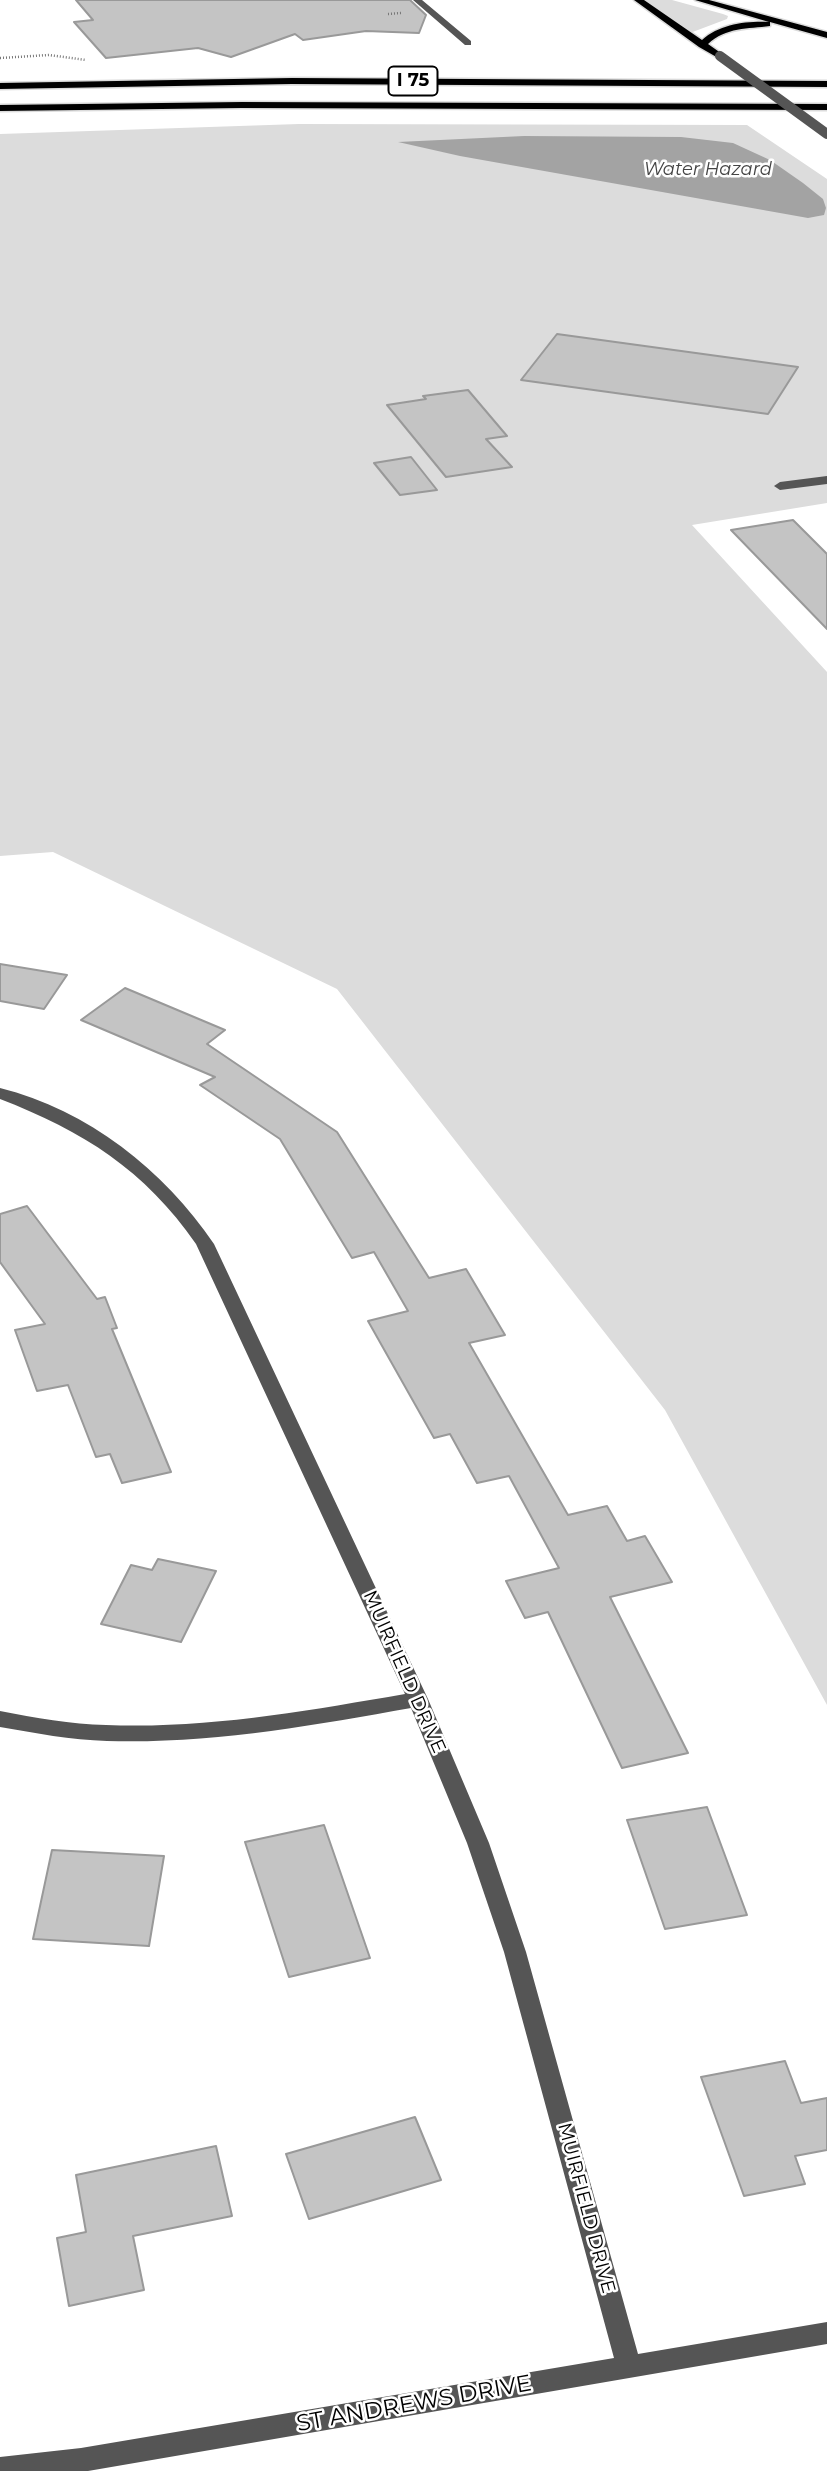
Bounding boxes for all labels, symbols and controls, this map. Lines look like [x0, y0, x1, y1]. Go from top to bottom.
road number: I 75 [388, 66, 438, 96]
water label: Water Hazard [644, 159, 772, 181]
street label: MUIRFIELD DRIVE [358, 1587, 450, 1757]
street label: MUIRFIELD DRIVE [552, 2120, 620, 2296]
street label: ST ANDREWS DRIVE [295, 2370, 533, 2438]

